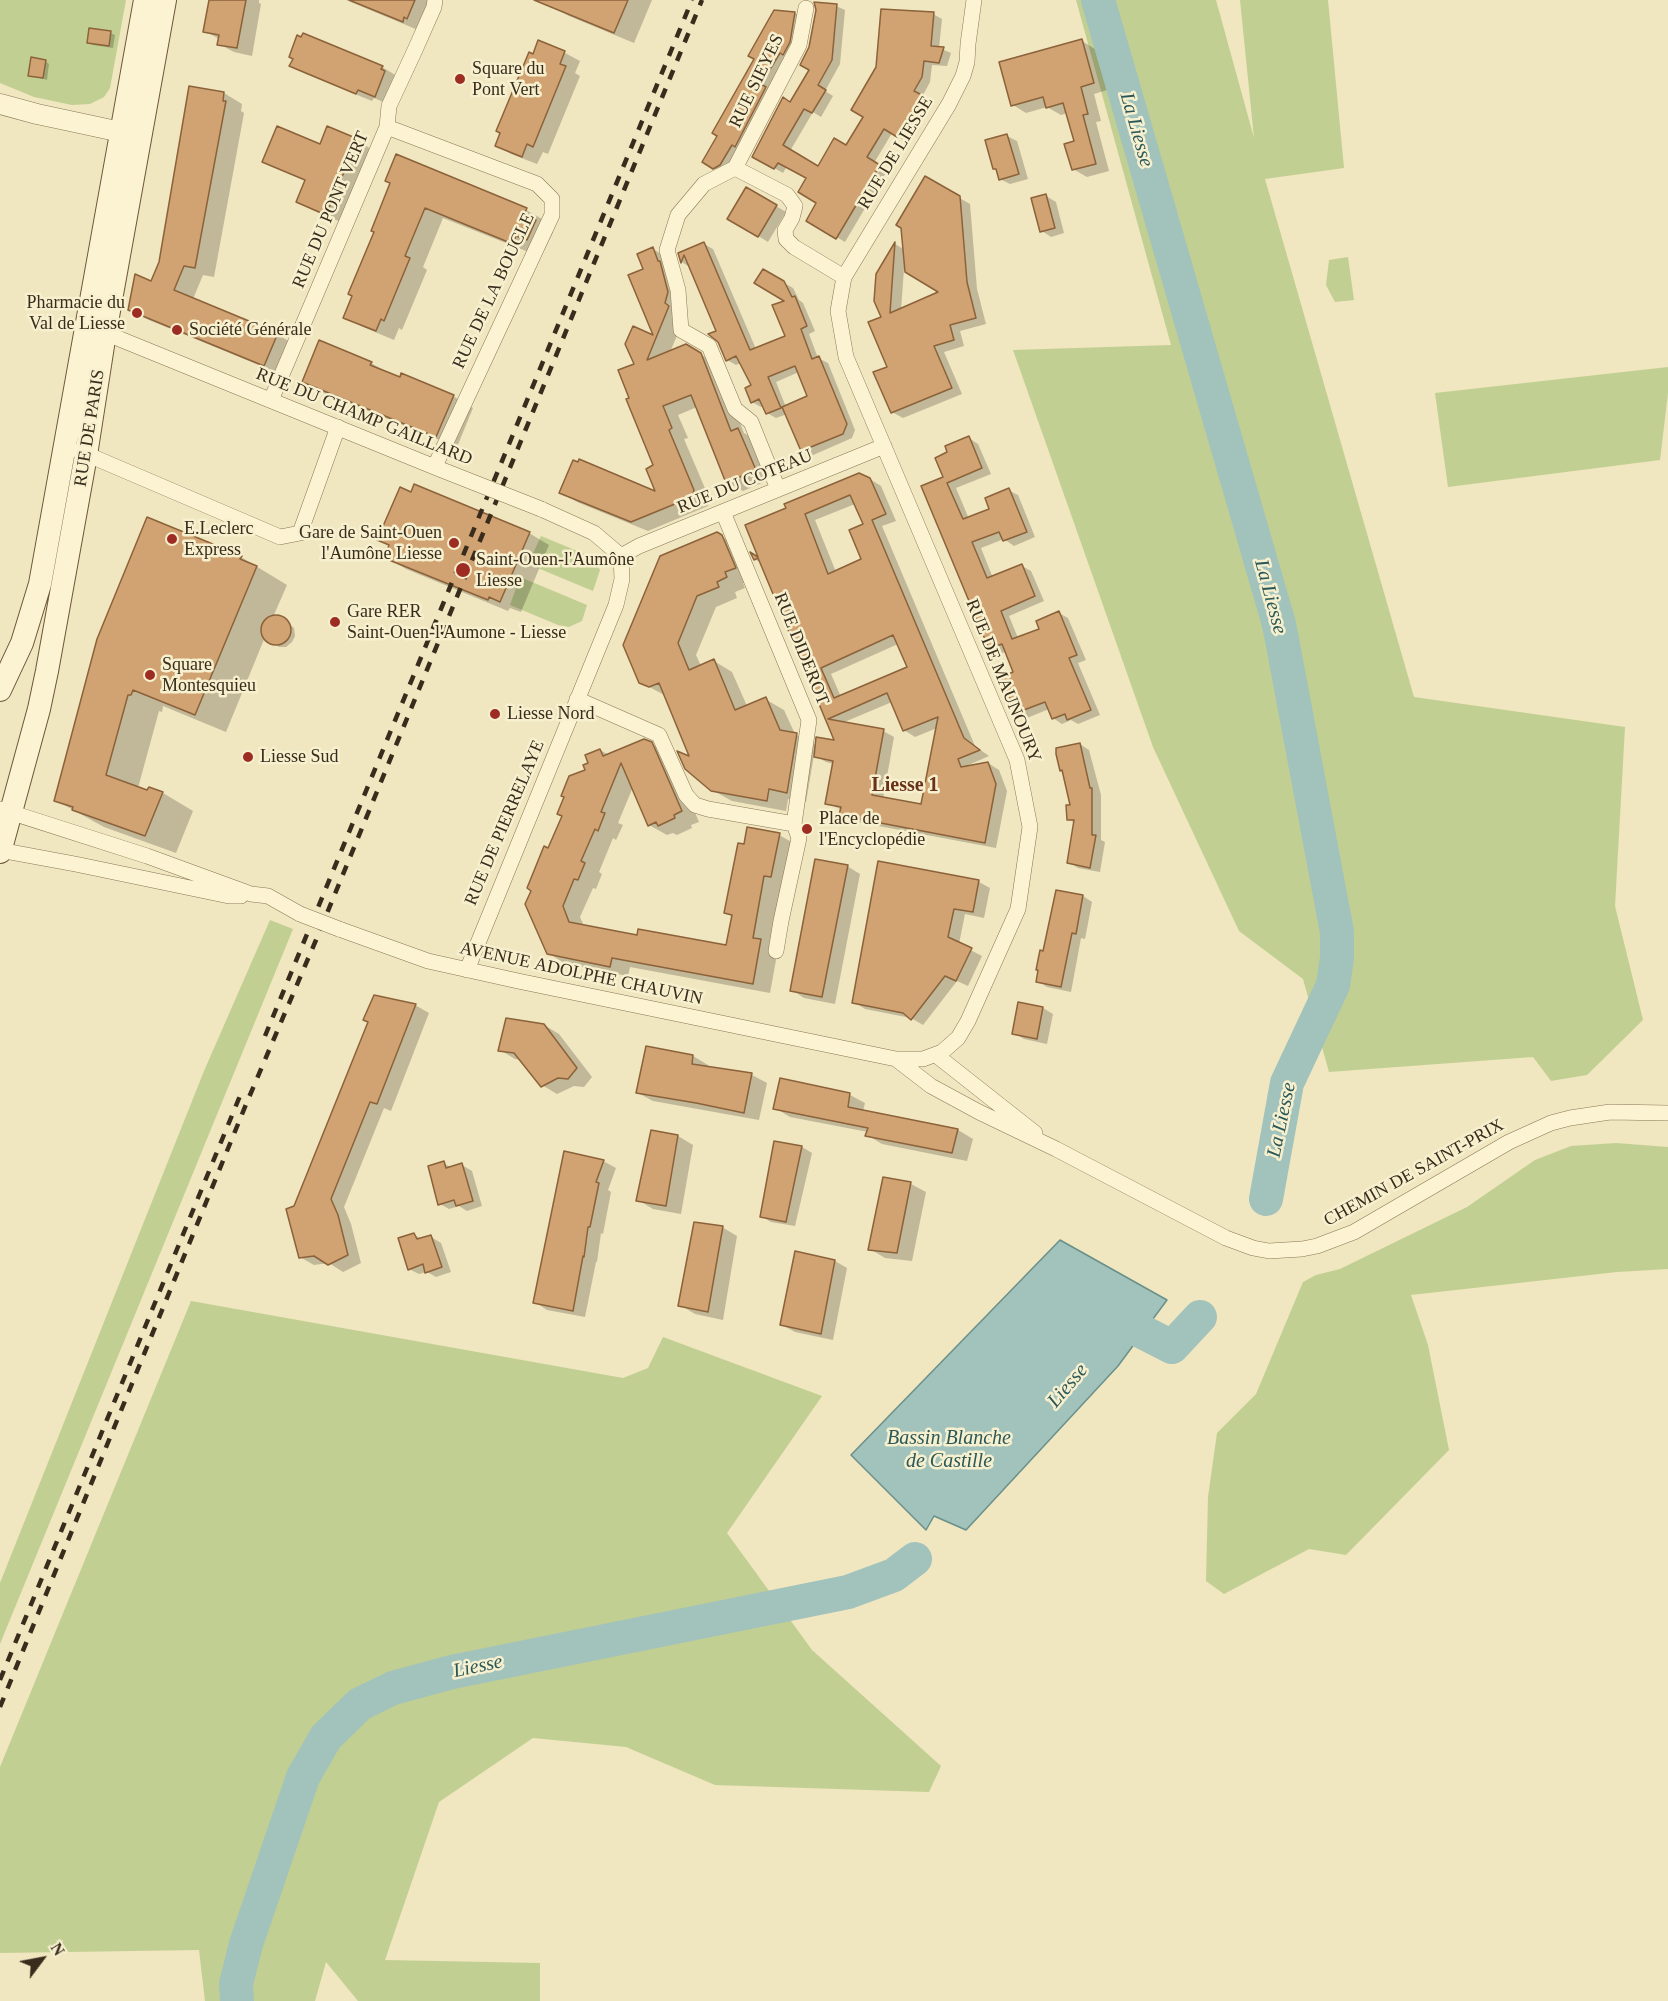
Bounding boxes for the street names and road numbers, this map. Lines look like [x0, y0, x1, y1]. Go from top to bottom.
street label: RUE SIEYES [725, 31, 789, 131]
street label: RUE DE LIESSE [854, 93, 938, 213]
street label: RUE DU PONT VERT [288, 128, 374, 292]
street label: RUE DE LA BOUCLE [448, 210, 540, 372]
street label: RUE DU CHAMP GAILLARD [253, 364, 475, 470]
street label: RUE DE PARIS [70, 368, 110, 488]
street label: RUE DU COTEAU [674, 445, 816, 519]
street label: RUE DIDEROT [769, 590, 833, 708]
street label: RUE DE MAUNOURY [960, 596, 1046, 766]
street label: RUE DE PIERRELAYE [460, 737, 550, 909]
street label: AVENUE ADOLPHE CHAUVIN [458, 938, 704, 1010]
street label: CHEMIN DE SAINT-PRIX [1320, 1115, 1508, 1231]

